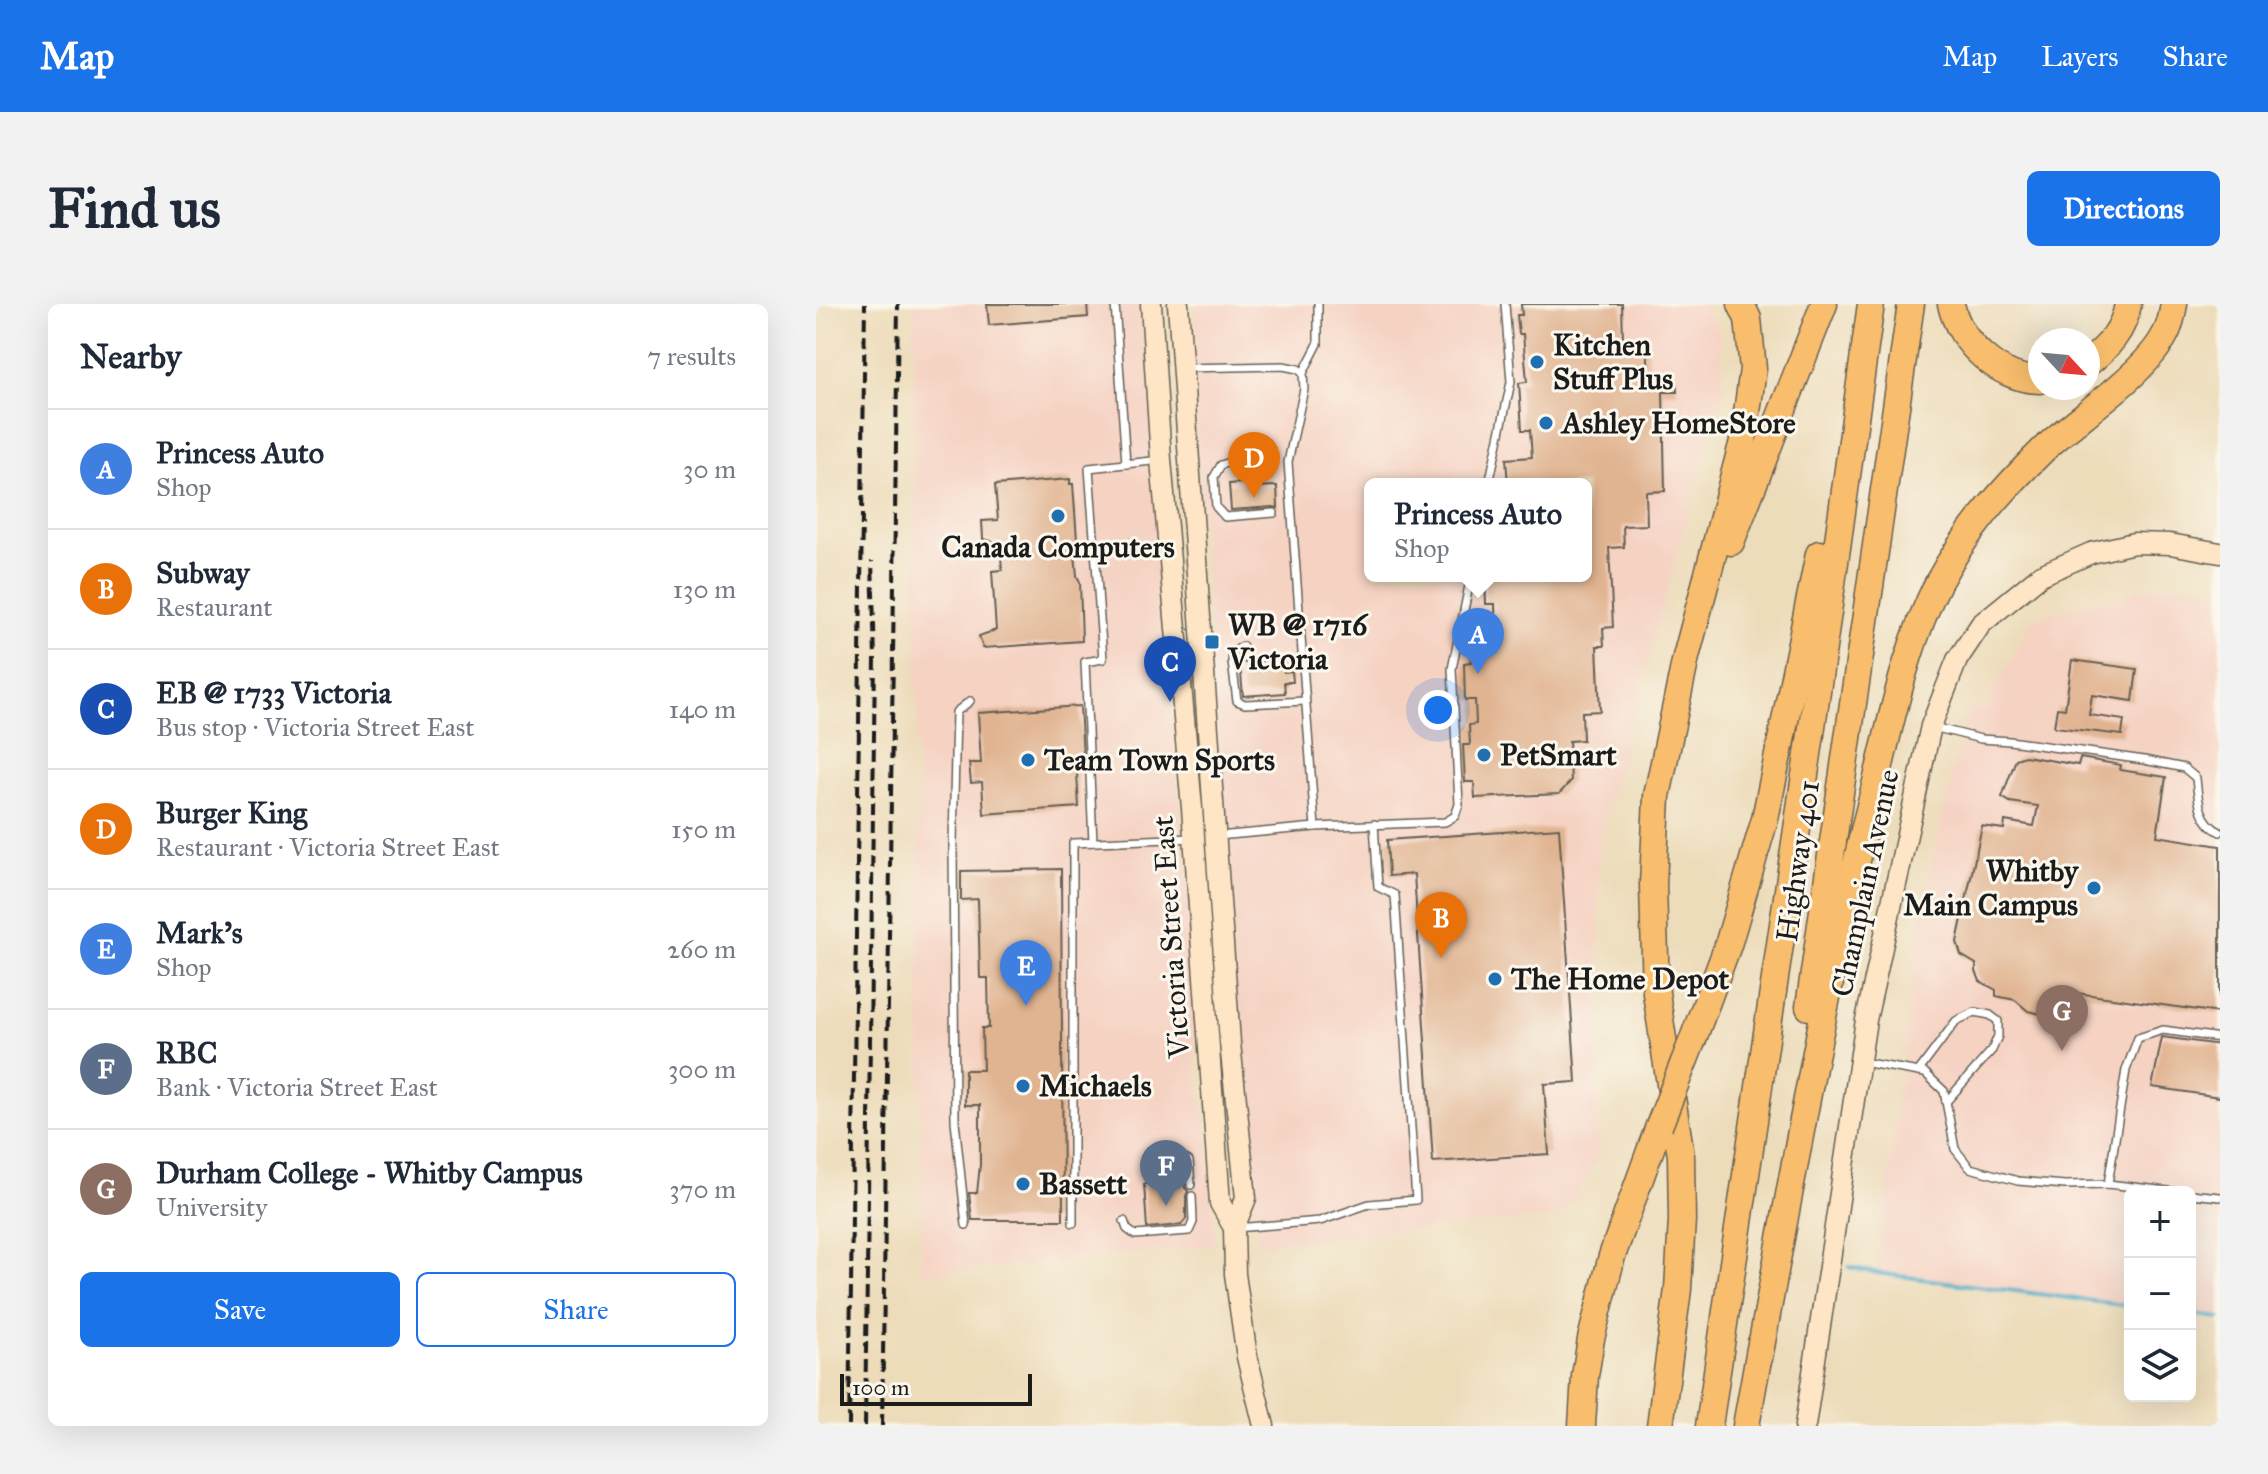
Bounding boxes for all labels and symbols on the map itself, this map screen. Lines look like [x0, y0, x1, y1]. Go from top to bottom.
place label: Kitchen Stuff Plus [1553, 327, 1673, 397]
north arrow [2028, 328, 2100, 400]
marker: Kitchen Stuff Plus [1528, 353, 1546, 371]
place label: Ashley HomeStore [1560, 405, 1796, 441]
marker: Ashley HomeStore [1537, 414, 1555, 432]
pin: D [1228, 432, 1280, 498]
marker: Canada Computers [1049, 507, 1067, 525]
place label: Canada Computers [941, 529, 1175, 565]
place label: WB @ 1716 Victoria [1227, 607, 1369, 677]
pin: A [1452, 608, 1504, 674]
marker: WB @ 1716 Victoria [1203, 633, 1221, 651]
pin: C [1144, 636, 1196, 702]
your location [1418, 690, 1458, 730]
place label: PetSmart [1500, 737, 1617, 773]
place label: Team Town Sports [1044, 742, 1275, 778]
marker: PetSmart [1475, 746, 1493, 764]
marker: Team Town Sports [1019, 751, 1037, 769]
street label: Champlain Avenue [1823, 766, 1907, 1000]
street label: Highway 401 [1769, 778, 1827, 944]
street label: Victoria Street East [1145, 814, 1197, 1060]
place label: Whitby Main Campus [1903, 853, 2079, 923]
marker: Whitby Main Campus [2085, 879, 2103, 897]
pin: B [1415, 892, 1467, 958]
pin: E [1000, 940, 1052, 1006]
place label: The Home Depot [1511, 961, 1730, 997]
marker: The Home Depot [1486, 970, 1504, 988]
pin: G [2036, 985, 2088, 1051]
place label: Michaels [1039, 1068, 1152, 1104]
marker: Michaels [1014, 1077, 1032, 1095]
pin: F [1140, 1140, 1192, 1206]
place label: Bassett [1039, 1166, 1128, 1202]
marker: Bassett [1014, 1175, 1032, 1193]
scale bar [840, 1370, 1032, 1406]

